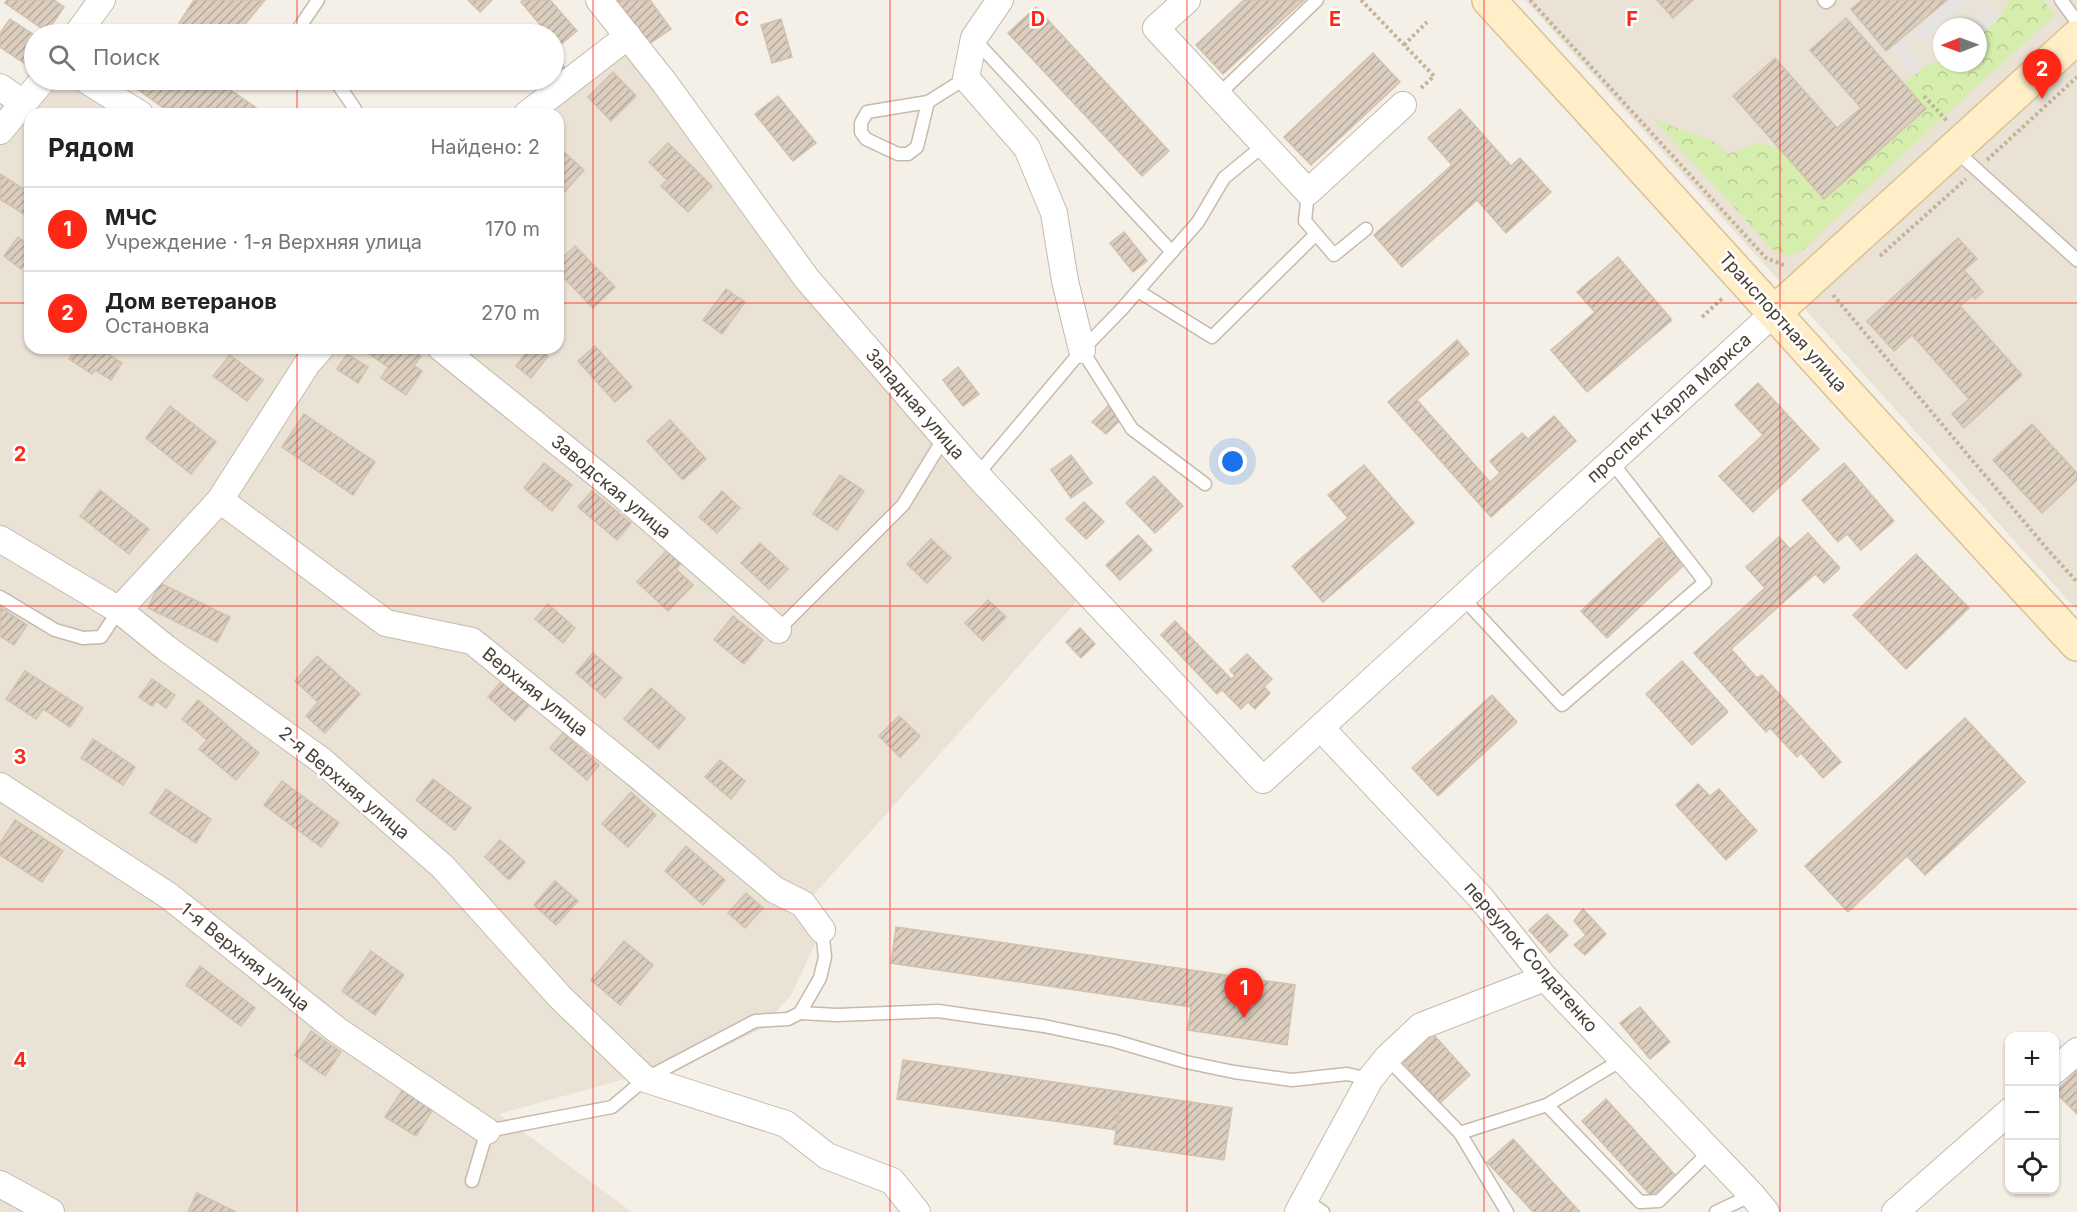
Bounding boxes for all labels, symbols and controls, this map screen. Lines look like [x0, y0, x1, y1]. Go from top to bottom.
text: C [735, 7, 749, 31]
text: D [1031, 7, 1045, 31]
text: E [1329, 7, 1341, 31]
text: F [1626, 7, 1638, 31]
north arrow [1933, 18, 1987, 72]
search box [24, 24, 564, 90]
icon: search [45, 41, 78, 74]
text: Поиск [93, 44, 160, 70]
pin: 2 [2022, 50, 2062, 99]
text: Рядом [48, 132, 134, 163]
text: Найдено: 2 [430, 135, 540, 159]
text: МЧС [105, 204, 157, 230]
text: 1 [63, 217, 72, 241]
text: 170 m [485, 217, 540, 241]
text: Учреждение · 1-я Верхняя улица [105, 230, 422, 254]
street label: Транспортная улица [1715, 247, 1852, 396]
text: Дом ветеранов [105, 288, 277, 314]
text: 2 [61, 301, 74, 325]
text: 270 m [481, 301, 540, 325]
text: Остановка [105, 314, 209, 338]
street label: проспект Карла Маркса [1582, 329, 1755, 487]
street label: Западная улица [861, 344, 969, 463]
street label: Заводская улица [547, 430, 675, 543]
text: 2 [14, 442, 26, 466]
your location [1218, 447, 1247, 476]
street label: Верхняя улица [478, 643, 592, 741]
street label: 2-я Верхняя улица [275, 722, 414, 843]
text: 3 [14, 745, 26, 769]
street label: переулок Солдатенко [1460, 877, 1602, 1036]
street label: 1-я Верхняя улица [176, 898, 314, 1015]
pin: 1 [1224, 968, 1264, 1018]
map controls [2005, 1032, 2059, 1194]
button: + [2005, 1032, 2059, 1086]
text: 4 [13, 1048, 27, 1072]
button: − [2005, 1086, 2059, 1140]
button: locate [2005, 1140, 2059, 1194]

